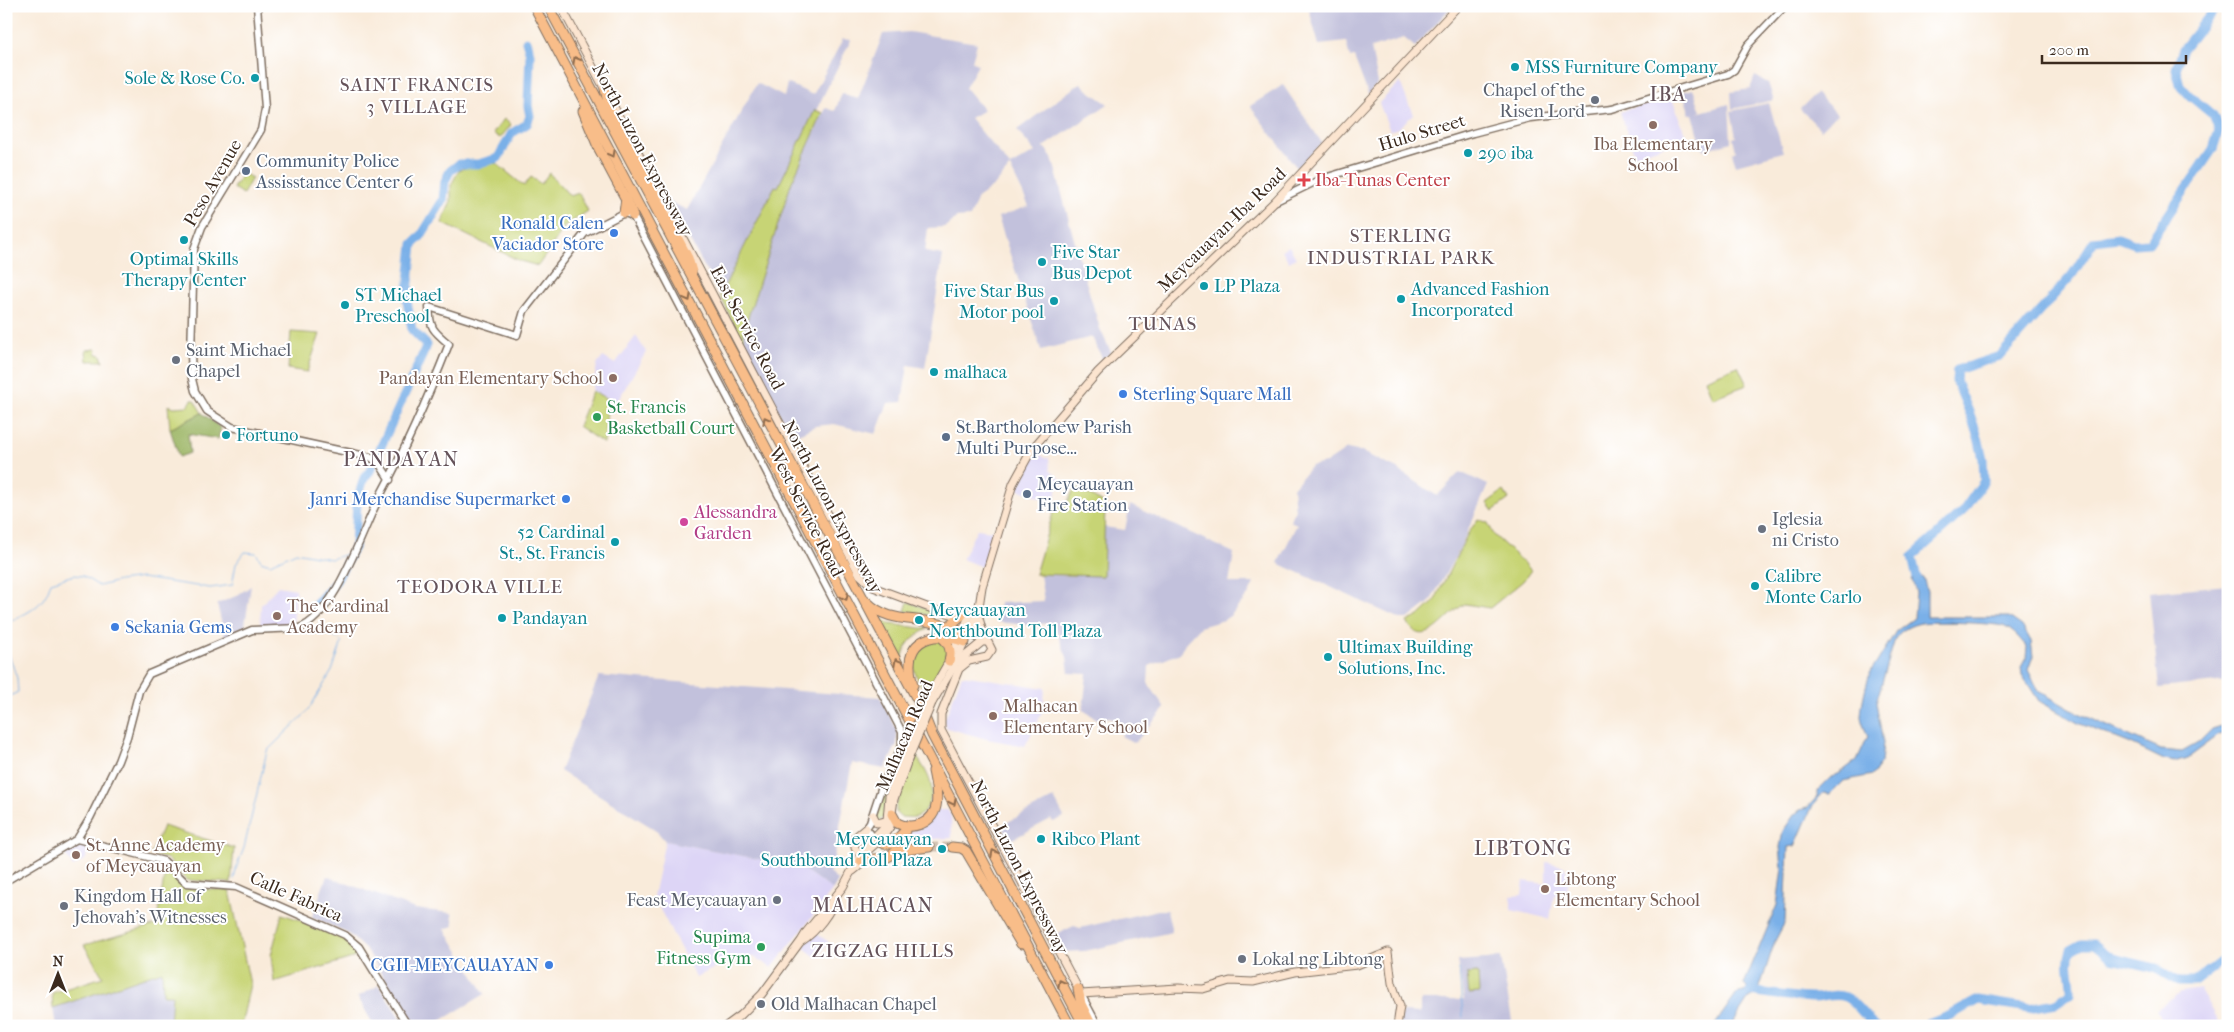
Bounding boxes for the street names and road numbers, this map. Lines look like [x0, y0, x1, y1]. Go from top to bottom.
street label: North Luzon Expressway [587, 60, 697, 242]
street label: Hulo Street [1376, 110, 1468, 156]
street label: Peso Avenue [180, 136, 246, 230]
street label: Meycauayan-Iba Road [1154, 163, 1291, 297]
street label: East Service Road [706, 263, 789, 394]
street label: North Luzon Expressway [777, 417, 887, 599]
street label: West Service Road [764, 443, 848, 581]
street label: Malhacan Road [872, 677, 938, 795]
street label: North Luzon Expressway [966, 776, 1073, 959]
street label: Calle Fabrica [246, 867, 346, 927]

